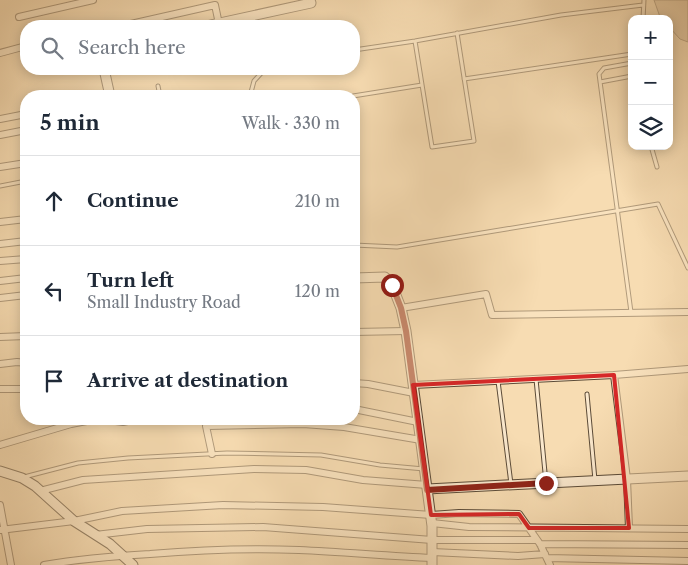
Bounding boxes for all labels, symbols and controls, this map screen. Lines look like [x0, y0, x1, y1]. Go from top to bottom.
map controls [628, 15, 673, 150]
button: + [628, 15, 673, 60]
search box [20, 20, 360, 75]
icon: search [38, 34, 66, 62]
text: Search here [78, 36, 186, 59]
button: − [628, 60, 673, 105]
button: layers [628, 105, 673, 150]
text: 5 min [40, 110, 100, 135]
text: Walk · 330 m [242, 113, 340, 133]
icon: ahead [40, 187, 68, 215]
text: Continue [87, 189, 179, 212]
text: 210 m [295, 191, 340, 211]
text: Turn left [87, 269, 174, 292]
route start [381, 274, 404, 297]
icon: left [40, 277, 68, 305]
text: 120 m [295, 281, 340, 301]
text: Small Industry Road [87, 292, 241, 312]
icon: arrive [40, 367, 68, 395]
text: Arrive at destination [87, 369, 288, 392]
route end [535, 472, 558, 495]

